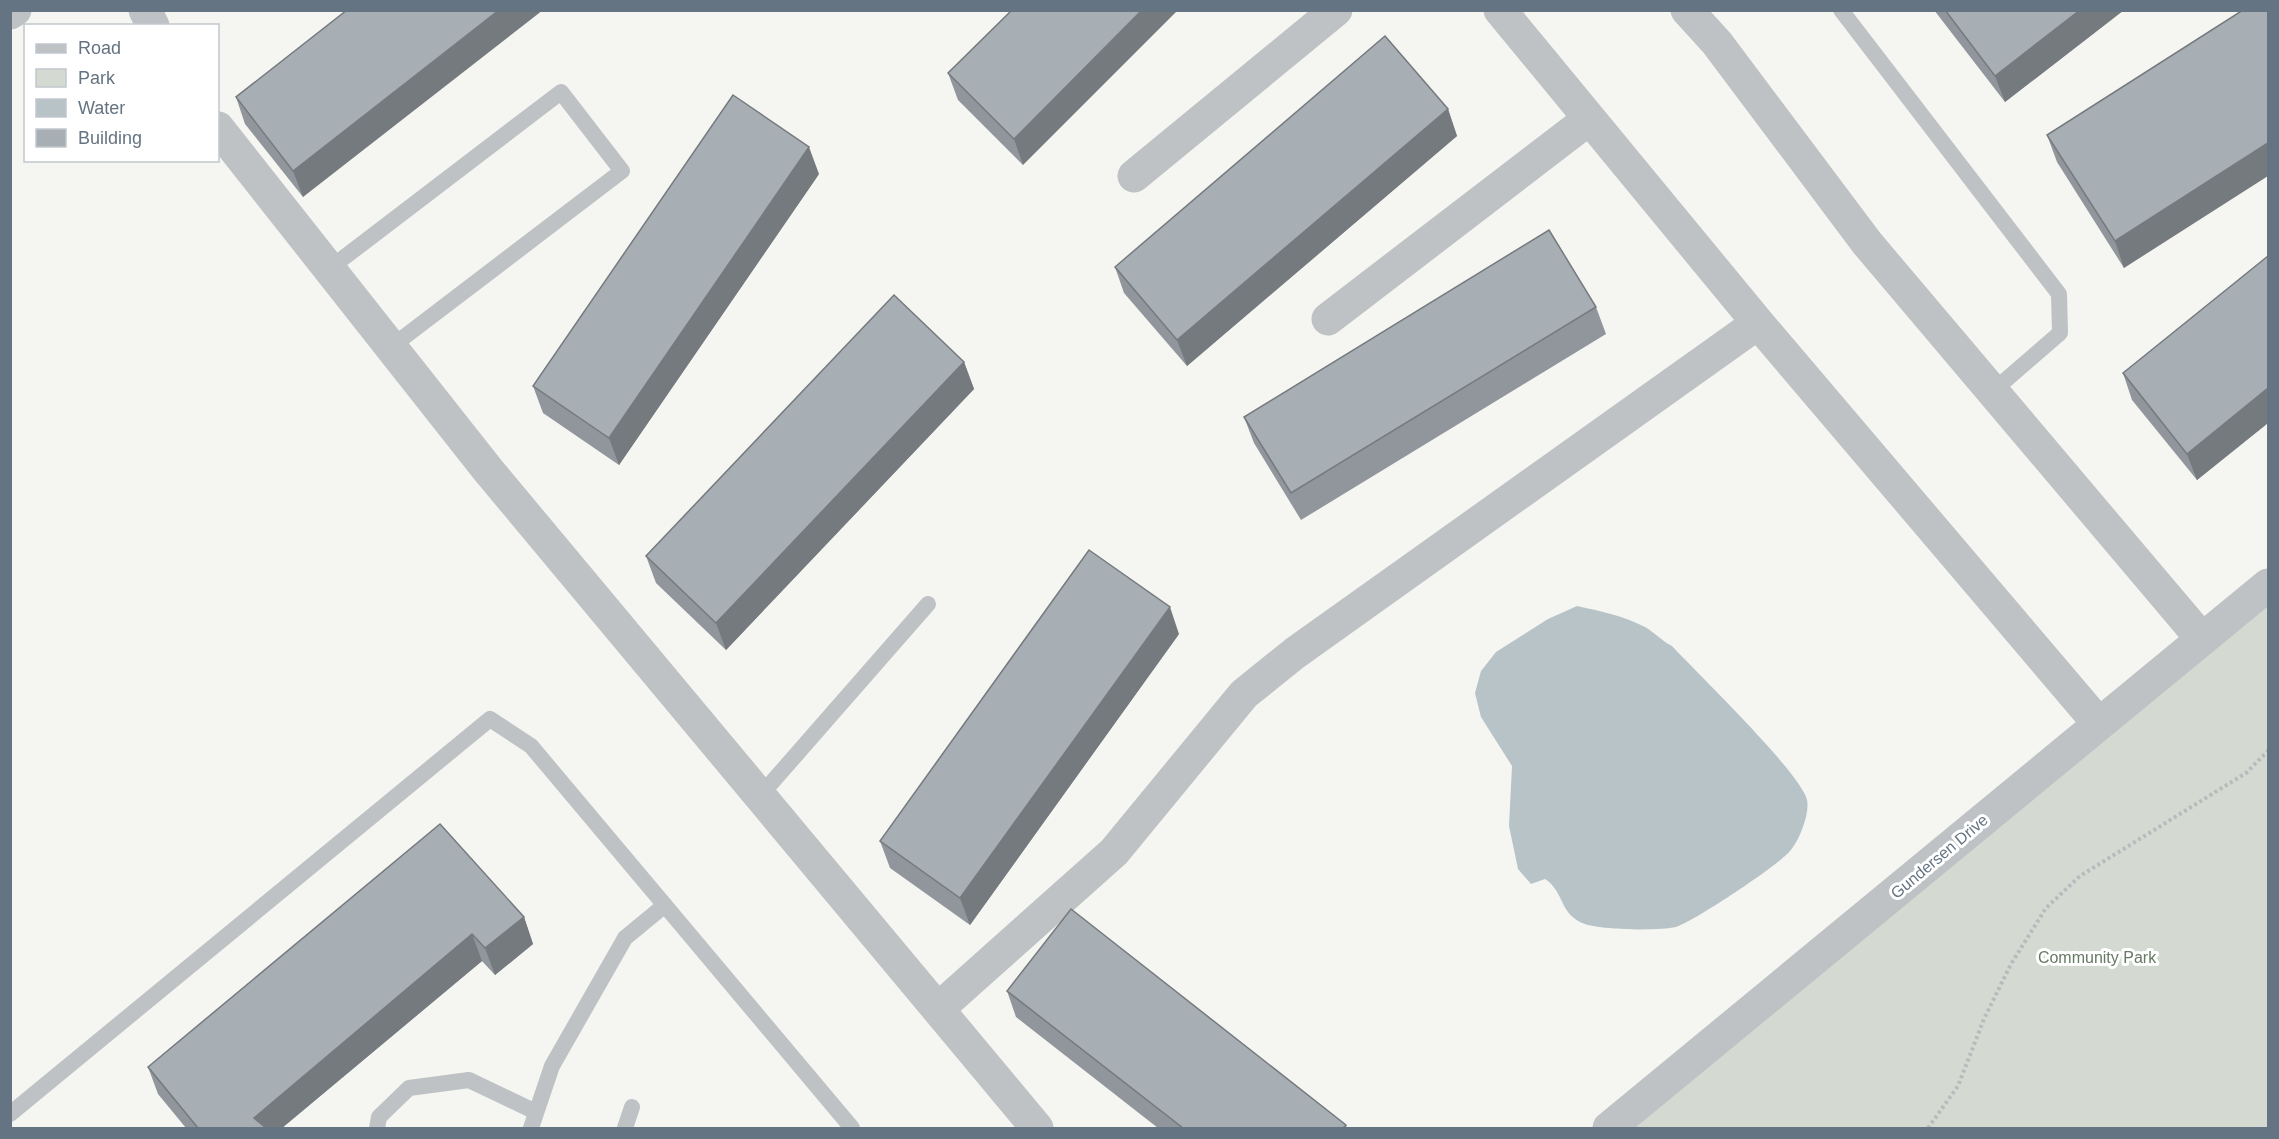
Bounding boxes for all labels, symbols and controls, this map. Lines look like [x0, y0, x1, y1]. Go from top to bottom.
legend [24, 24, 219, 162]
text: Road [78, 38, 121, 58]
text: Park [78, 68, 116, 88]
text: Water [78, 98, 125, 118]
text: Building [78, 128, 142, 148]
street label: Gundersen Drive [1888, 811, 1991, 902]
park label: Community Park [2038, 949, 2157, 966]

